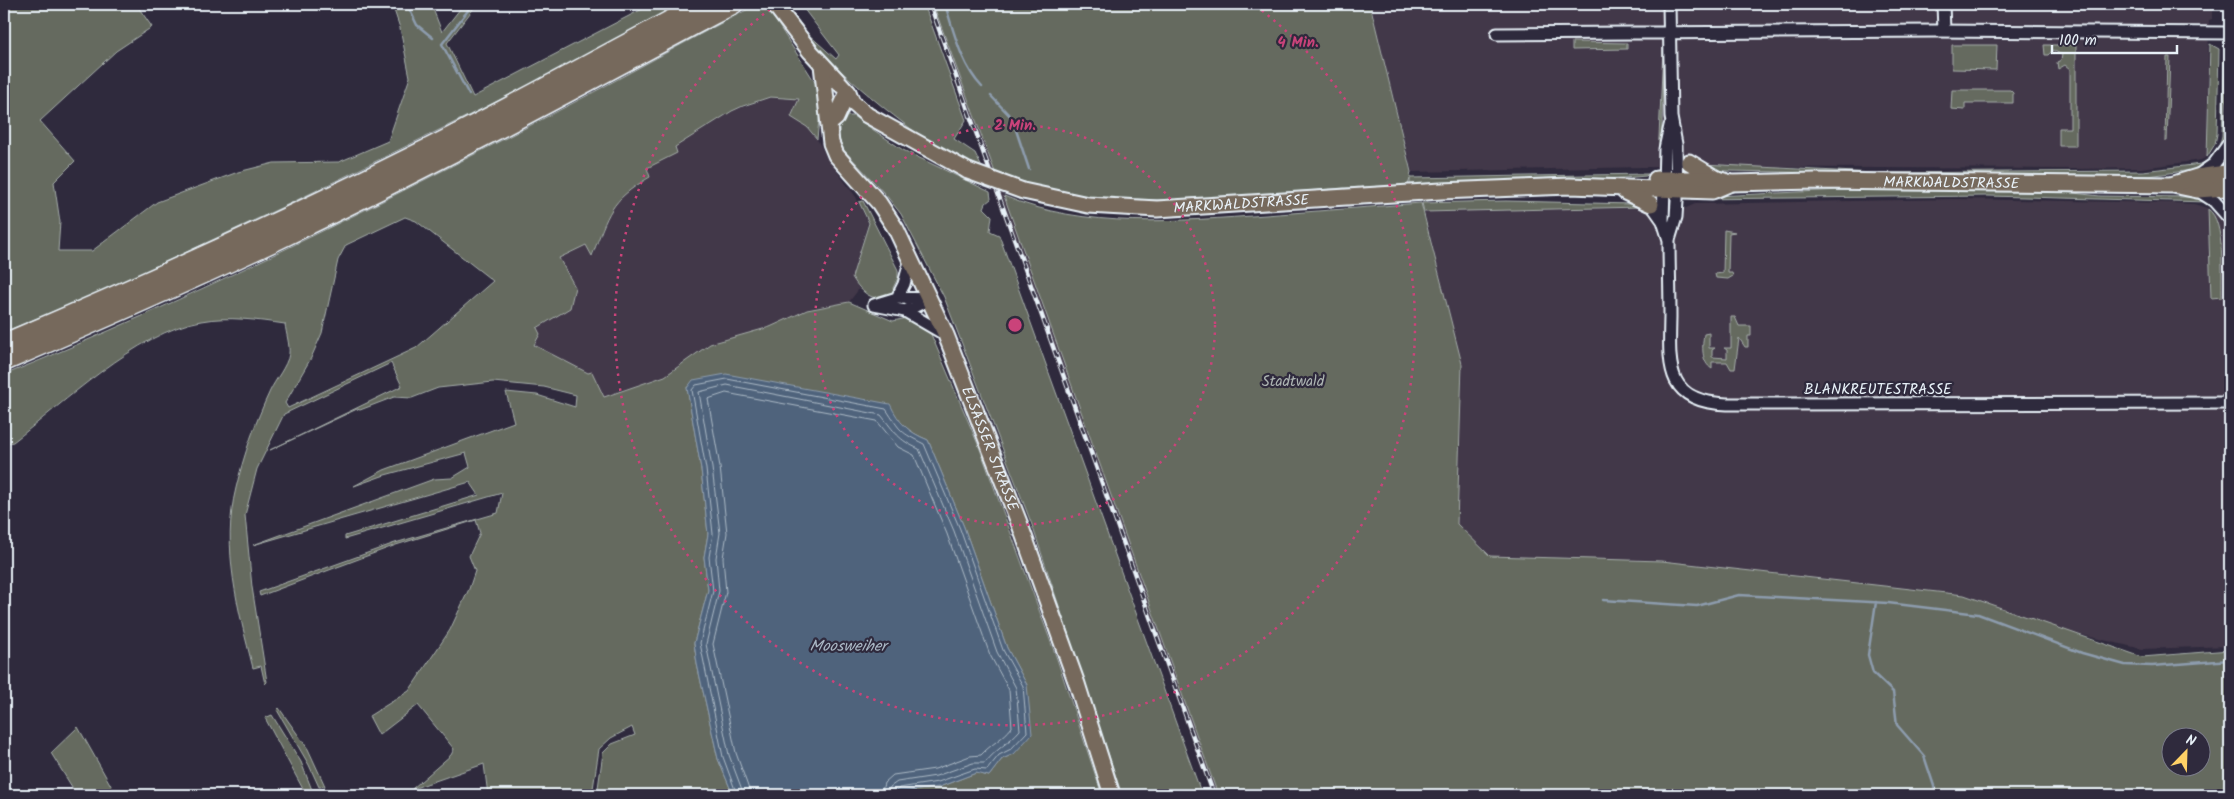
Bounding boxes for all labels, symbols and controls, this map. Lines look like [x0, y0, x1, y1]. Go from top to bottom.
scale bar [2052, 22, 2176, 54]
text: 100 m [2059, 29, 2097, 53]
text: 4 Min. [1277, 31, 1319, 55]
text: 2 Min. [994, 114, 1036, 138]
street label: MARKWALDSTRASSE [1883, 171, 2021, 196]
street label: MARKWALDSTRASSE [1173, 188, 1311, 221]
centre of rings [1006, 316, 1024, 334]
park label: Stadtwald [1262, 370, 1325, 394]
street label: BLANKREUTESTRASSE [1804, 378, 1953, 402]
street label: ELSÄSSER STRASSE [954, 383, 1025, 516]
water label: Moosweiher [810, 634, 890, 659]
north arrow [2162, 726, 2212, 776]
text: N [2182, 729, 2199, 753]

